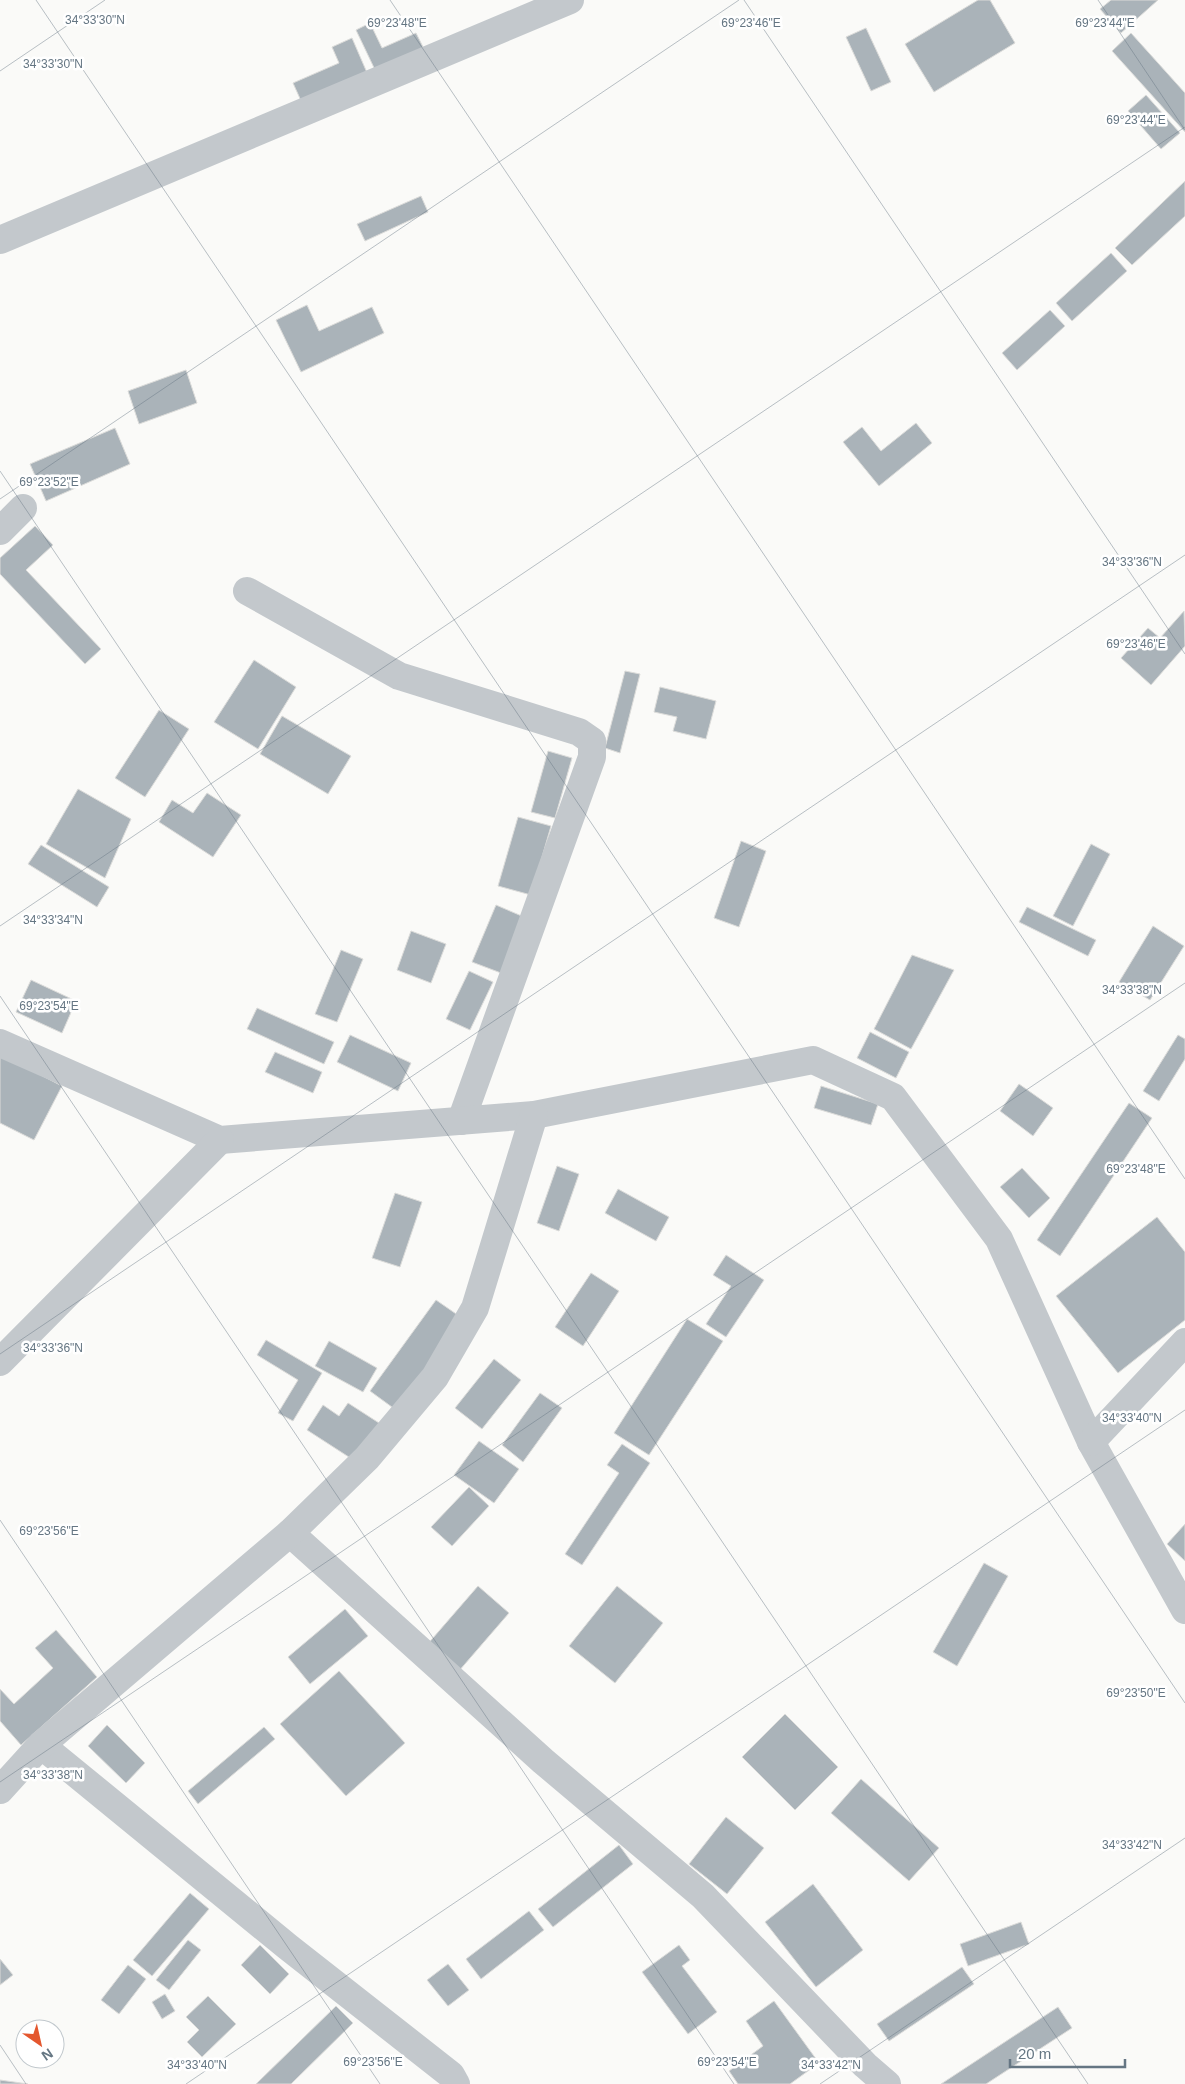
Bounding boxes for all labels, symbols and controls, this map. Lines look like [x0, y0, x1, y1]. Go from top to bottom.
text: 34°33'30"N [65, 13, 125, 27]
text: 69°23'48"E [367, 16, 427, 30]
text: 69°23'46"E [721, 16, 781, 30]
text: 69°23'44"E [1075, 16, 1135, 30]
text: 34°33'30"N [23, 57, 83, 71]
text: 69°23'44"E [1106, 113, 1166, 127]
text: 69°23'52"E [19, 475, 79, 489]
text: 34°33'36"N [1102, 555, 1162, 569]
text: 69°23'46"E [1106, 637, 1166, 651]
text: 34°33'34"N [23, 913, 83, 927]
text: 34°33'38"N [1102, 983, 1162, 997]
text: 69°23'54"E [19, 999, 79, 1013]
text: 69°23'48"E [1106, 1162, 1166, 1176]
text: 34°33'36"N [23, 1341, 83, 1355]
text: 34°33'40"N [1102, 1411, 1162, 1425]
text: 69°23'56"E [19, 1524, 79, 1538]
text: 69°23'50"E [1106, 1686, 1166, 1700]
text: 34°33'38"N [23, 1768, 83, 1782]
text: 34°33'42"N [1102, 1838, 1162, 1852]
north arrow [15, 2019, 65, 2069]
scale bar [1010, 2036, 1125, 2068]
text: N [39, 2045, 56, 2064]
text: 20 m [1018, 2045, 1051, 2062]
text: 69°23'56"E [343, 2055, 403, 2069]
text: 69°23'54"E [697, 2055, 757, 2069]
text: 34°33'40"N [167, 2058, 227, 2072]
text: 34°33'42"N [801, 2058, 861, 2072]

